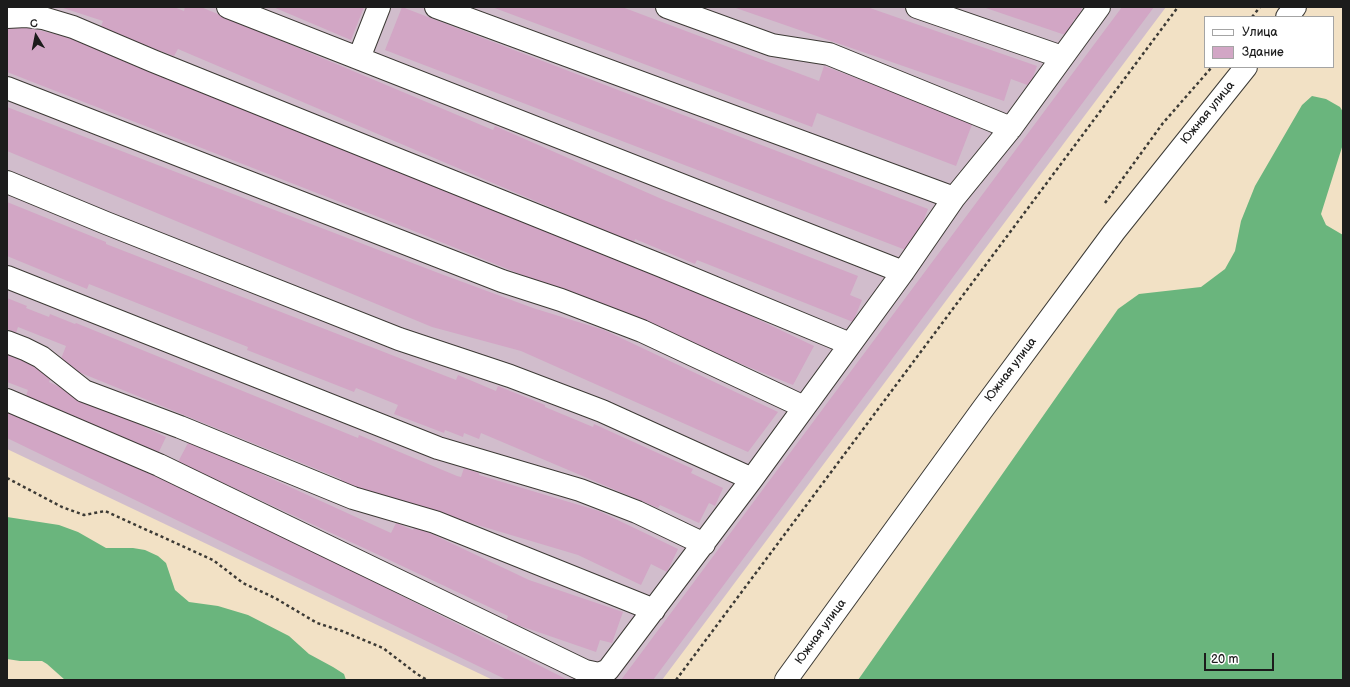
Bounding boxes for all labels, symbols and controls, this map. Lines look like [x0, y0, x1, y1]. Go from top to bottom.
north arrow [16, 16, 56, 56]
legend [1204, 16, 1334, 68]
text: С [29, 17, 39, 31]
text: Улица [1242, 25, 1278, 40]
text: Здание [1242, 45, 1284, 60]
street label: Южная улица [1178, 79, 1238, 147]
street label: Южная улица [982, 335, 1040, 405]
street label: Южная улица [793, 597, 849, 667]
scale bar [1206, 645, 1276, 671]
text: 20 m [1211, 652, 1238, 667]

